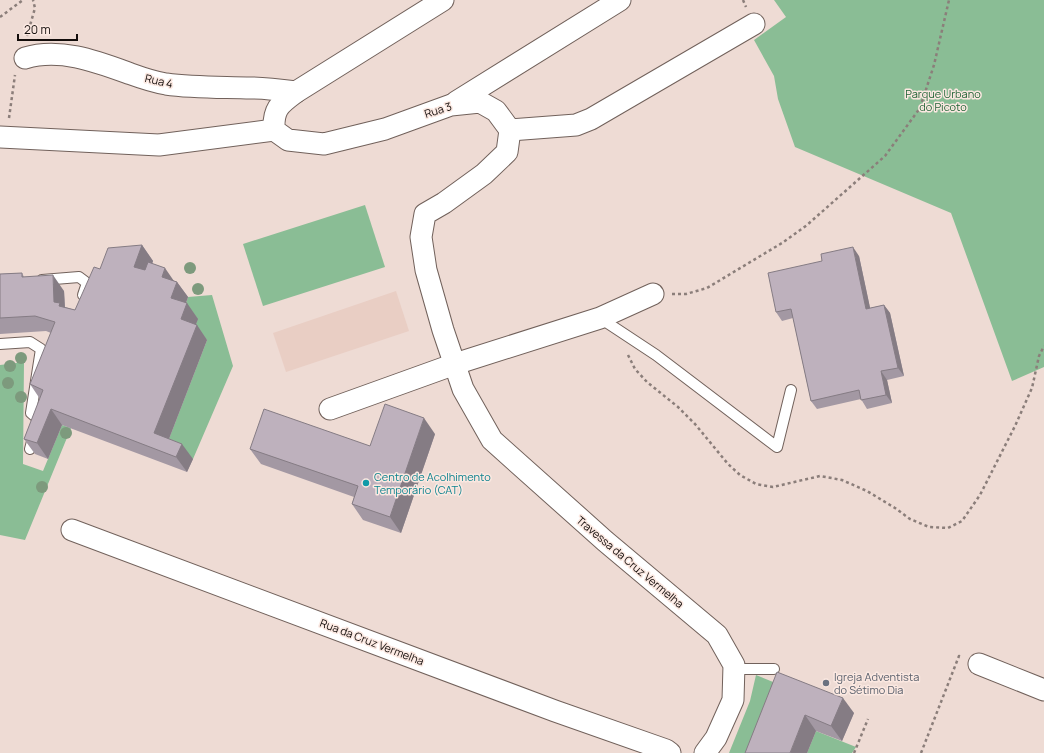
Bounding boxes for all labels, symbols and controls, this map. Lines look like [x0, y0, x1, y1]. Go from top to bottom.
scale bar [18, 16, 77, 42]
text: 20 m [24, 21, 51, 38]
street label: Rua 4 [144, 70, 175, 91]
park label: Parque Urbano do Picoto [905, 86, 981, 114]
street label: Rua 3 [422, 98, 453, 121]
place label: Centro de Acolhimento Temporário (CAT) [374, 469, 491, 497]
marker: Centro de Acolhimento Temporário (CAT) [361, 478, 371, 488]
street label: Travessa da Cruz Vermelha [573, 512, 687, 611]
street label: Rua da Cruz Vermelha [318, 615, 426, 668]
place label: Igreja Adventista do Sétimo Dia [834, 669, 919, 697]
marker: Igreja Adventista do Sétimo Dia [821, 678, 831, 688]

